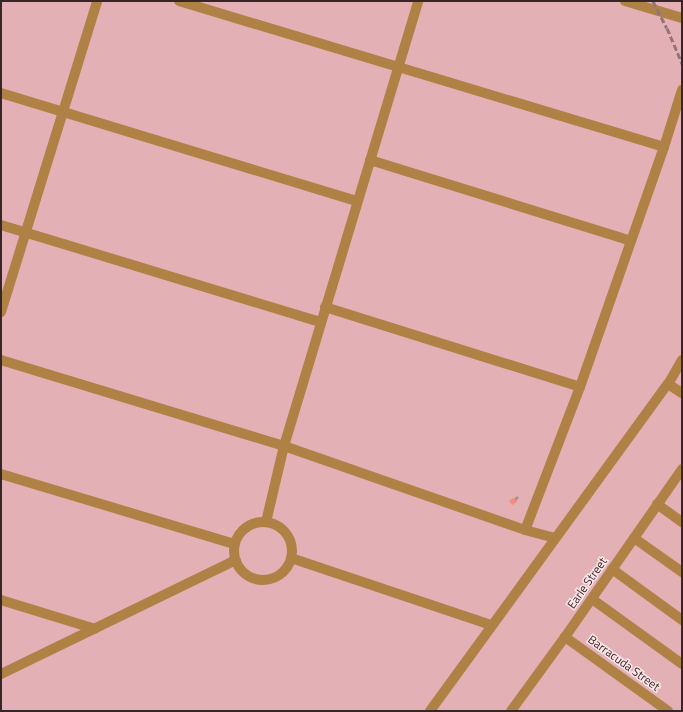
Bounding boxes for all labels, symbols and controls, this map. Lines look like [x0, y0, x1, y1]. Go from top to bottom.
street label: Earle Street [564, 555, 610, 611]
street label: Barracuda Street [585, 632, 663, 694]

